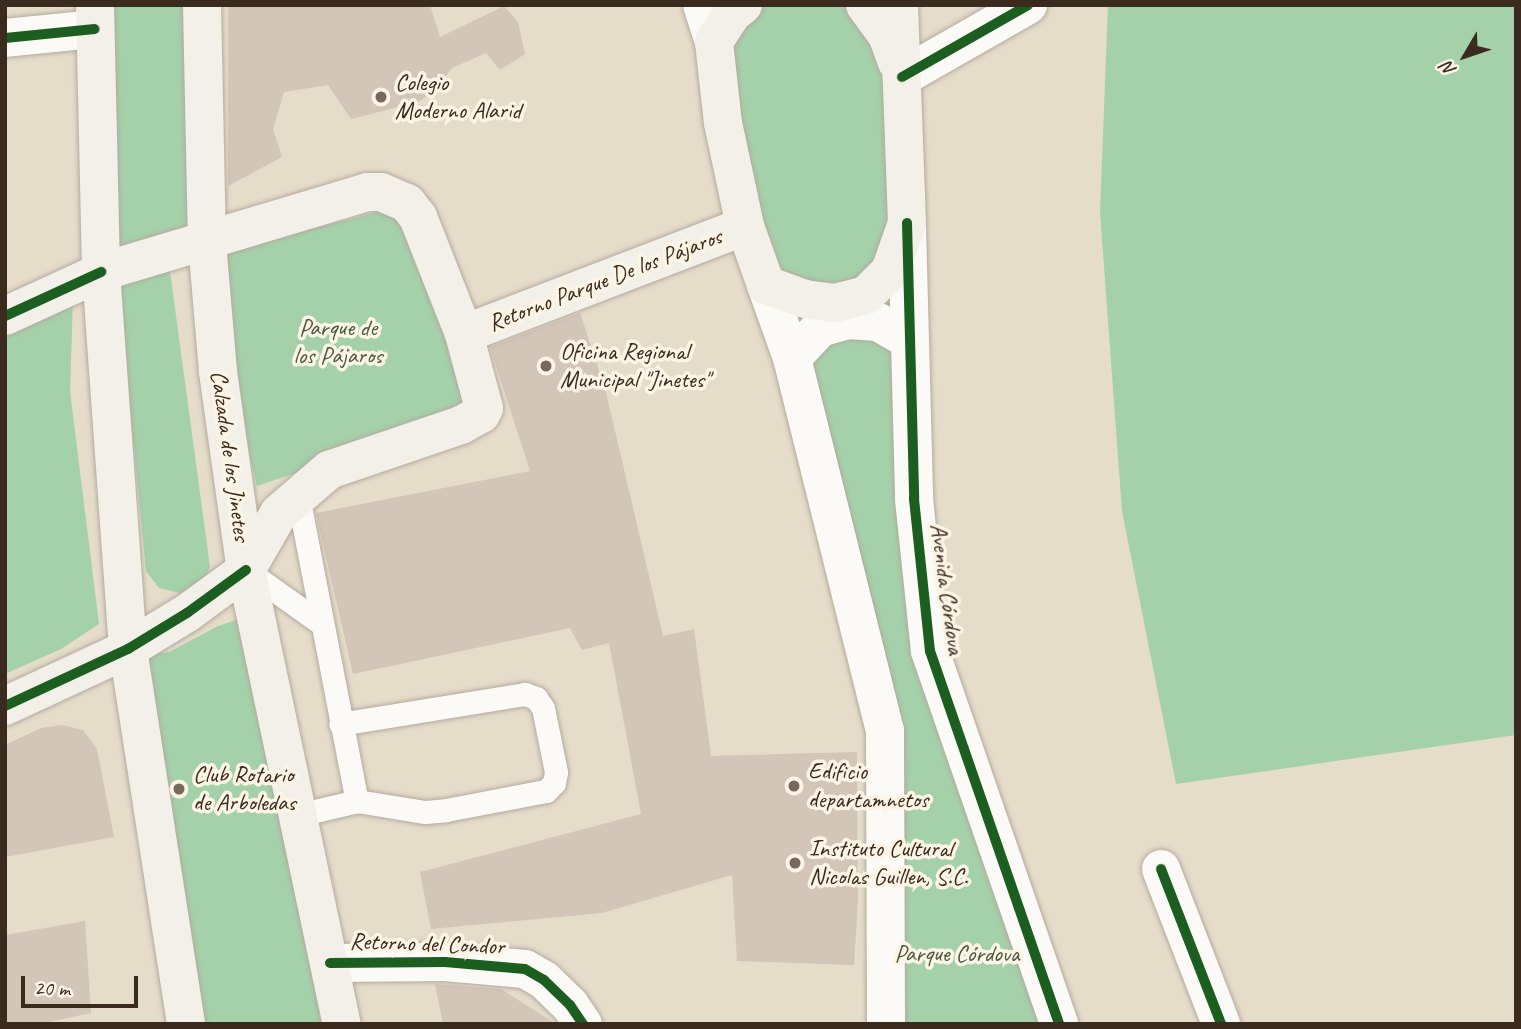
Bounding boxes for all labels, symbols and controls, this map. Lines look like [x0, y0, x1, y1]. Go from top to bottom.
north arrow [1430, 21, 1500, 91]
text: N [1436, 57, 1462, 81]
place label: Colegio Moderno Alarid [395, 69, 521, 125]
marker: Colegio Moderno Alarid [373, 89, 389, 105]
street label: Retorno Parque De los Pájaros [484, 222, 726, 338]
park label: Parque de los Pájaros [294, 314, 382, 370]
place label: Oficina Regional Municipal "Jinetes" [560, 338, 710, 394]
marker: Oficina Regional Municipal "Jinetes" [538, 358, 554, 374]
street label: Calzada de los Jinetes [204, 369, 256, 543]
street label: Avenida Córdova [924, 522, 970, 656]
place label: Edificio departamnetos [808, 758, 928, 814]
place label: Club Rotario de Arboledas [193, 761, 295, 817]
marker: Edificio departamnetos [786, 778, 802, 794]
marker: Club Rotario de Arboledas [171, 781, 187, 797]
place label: Instituto Cultural Nicolas Guillen, S.C. [809, 835, 968, 891]
marker: Instituto Cultural Nicolas Guillen, S.C. [787, 855, 803, 871]
street label: Retorno del Condor [349, 927, 505, 961]
park label: Parque Córdova [895, 940, 1019, 968]
scale bar [24, 962, 142, 1006]
text: 20 m [34, 975, 70, 1001]

